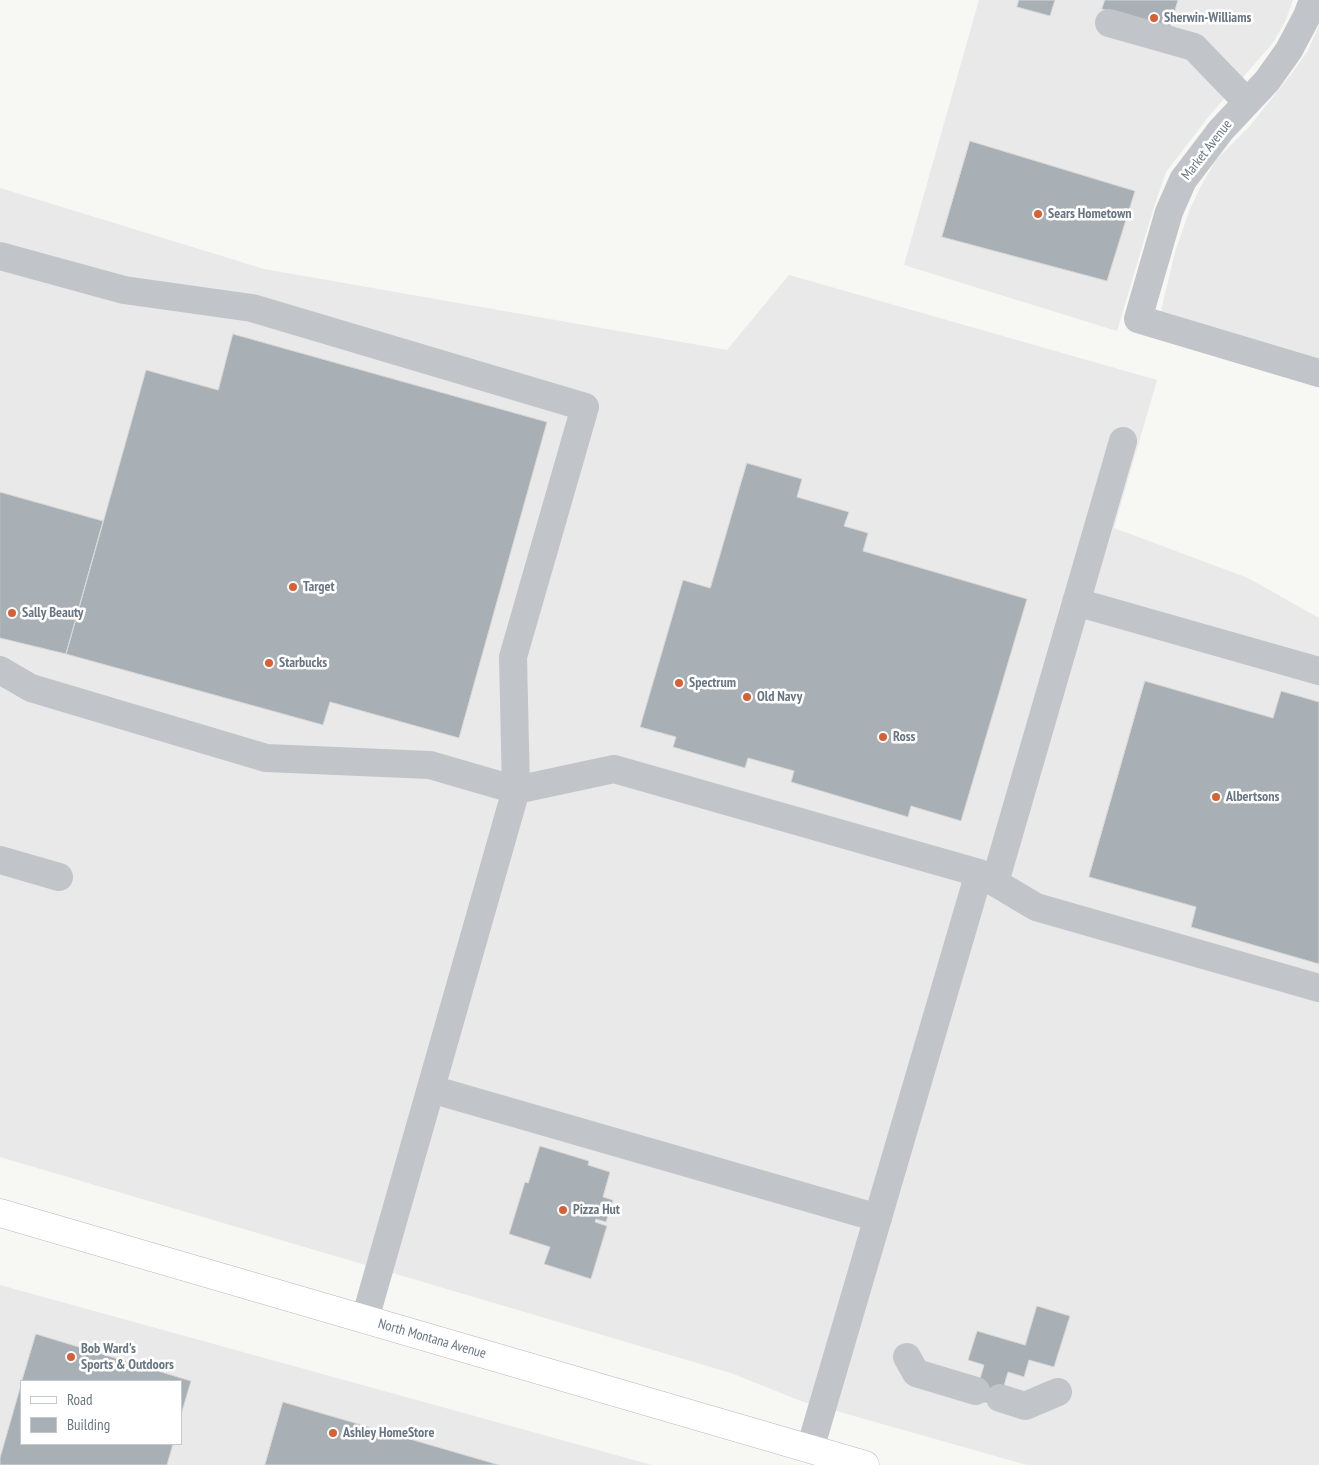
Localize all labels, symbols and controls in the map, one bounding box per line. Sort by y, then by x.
place label: Sherwin-Williams [1164,10,1251,26]
marker: Sherwin-Williams [1148,12,1160,24]
street label: Market Avenue [1178,117,1236,183]
place label: Sears Hometown [1048,206,1132,222]
marker: Sears Hometown [1032,208,1044,220]
place label: Target [303,579,335,595]
marker: Target [287,581,299,593]
place label: Sally Beauty [22,605,83,621]
marker: Sally Beauty [6,607,18,619]
place label: Starbucks [279,655,327,671]
marker: Starbucks [263,657,275,669]
place label: Spectrum [689,675,736,691]
marker: Spectrum [673,677,685,689]
place label: Old Navy [757,689,802,705]
marker: Old Navy [741,691,753,703]
place label: Ross [893,729,916,745]
marker: Ross [877,731,889,743]
place label: Albertsons [1226,789,1279,805]
marker: Albertsons [1210,791,1222,803]
place label: Pizza Hut [573,1202,620,1218]
marker: Pizza Hut [557,1204,569,1216]
street label: North Montana Avenue [376,1316,488,1362]
place label: Bob Ward's Sports & Outdoors [81,1341,174,1374]
marker: Bob Ward's Sports & Outdoors [65,1351,77,1363]
legend [20,1380,182,1445]
text: Road [67,1390,93,1409]
text: Building [67,1415,110,1434]
place label: Ashley HomeStore [343,1425,434,1441]
marker: Ashley HomeStore [327,1427,339,1439]

